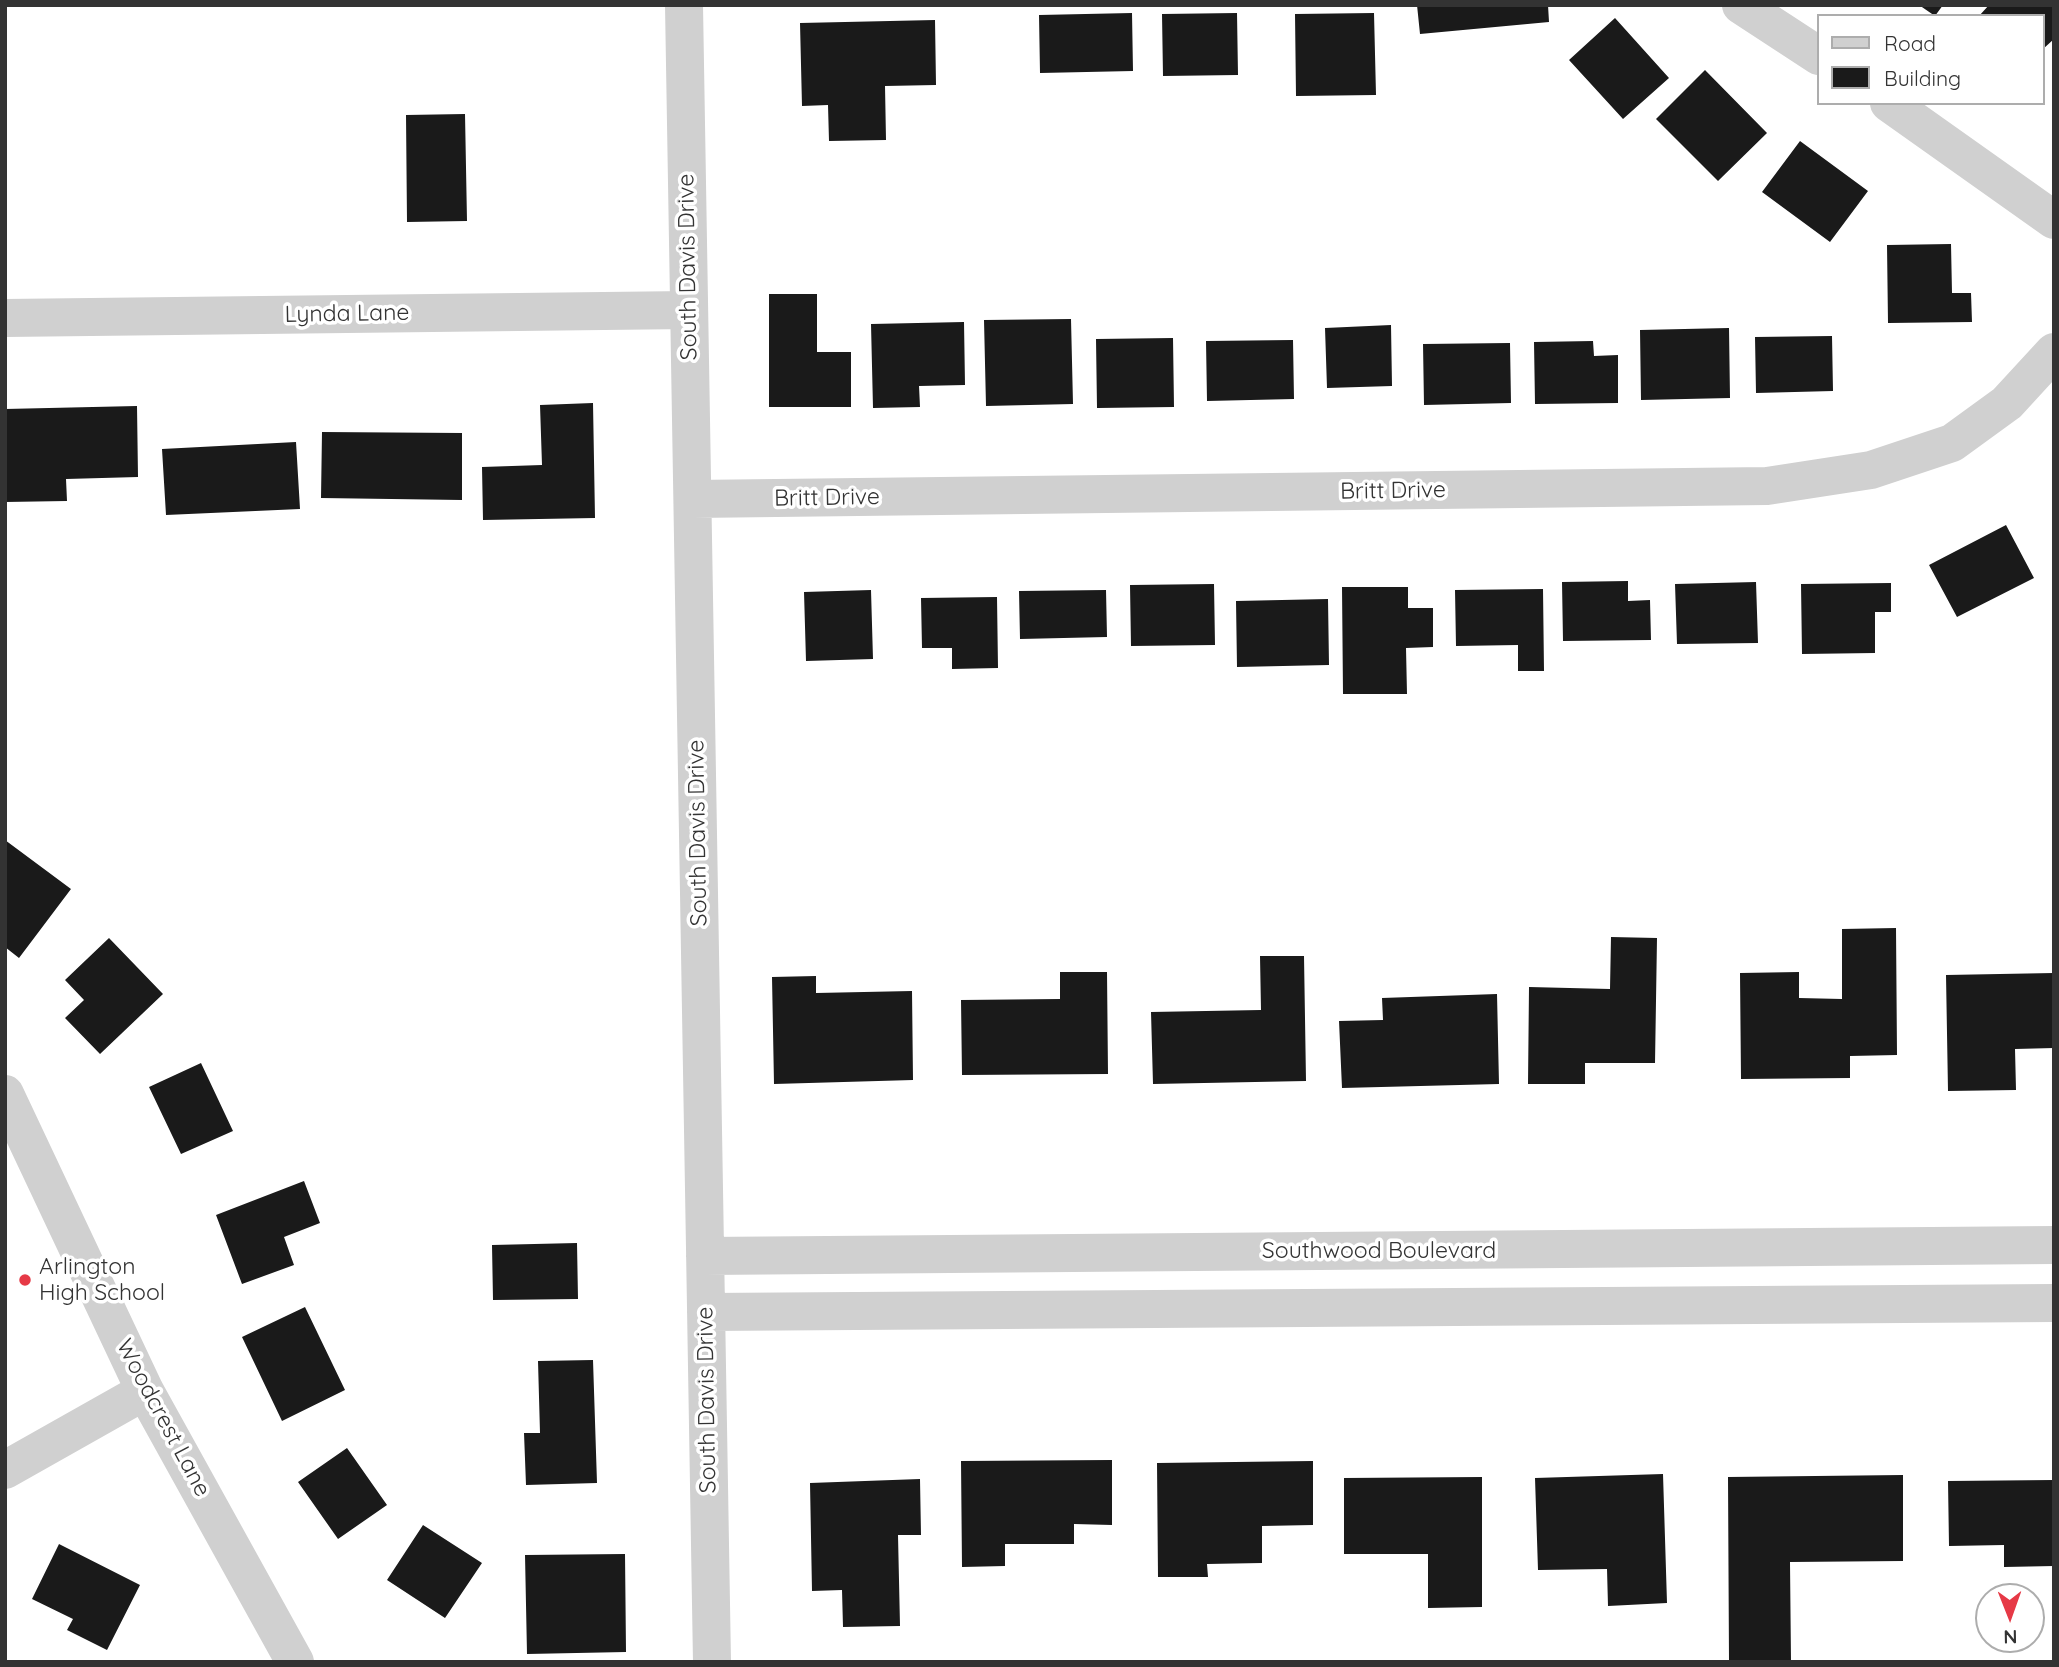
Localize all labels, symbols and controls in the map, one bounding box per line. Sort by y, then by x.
legend [1818,14,2045,105]
text: Road [1884,30,1936,56]
text: Building [1884,65,1961,91]
street label: South Davis Drive [673,173,703,361]
street label: Lynda Lane [284,299,410,329]
street label: Britt Drive [1340,476,1446,506]
street label: Britt Drive [774,483,880,513]
street label: South Davis Drive [683,739,713,927]
street label: Southwood Boulevard [1262,1237,1496,1265]
place label: Arlington High School [39,1253,165,1307]
marker: Arlington High School [17,1272,33,1288]
street label: South Davis Drive [692,1306,722,1494]
street label: Woodcrest Lane [110,1335,216,1501]
north arrow [1975,1583,2045,1653]
text: N [2003,1625,2018,1649]

